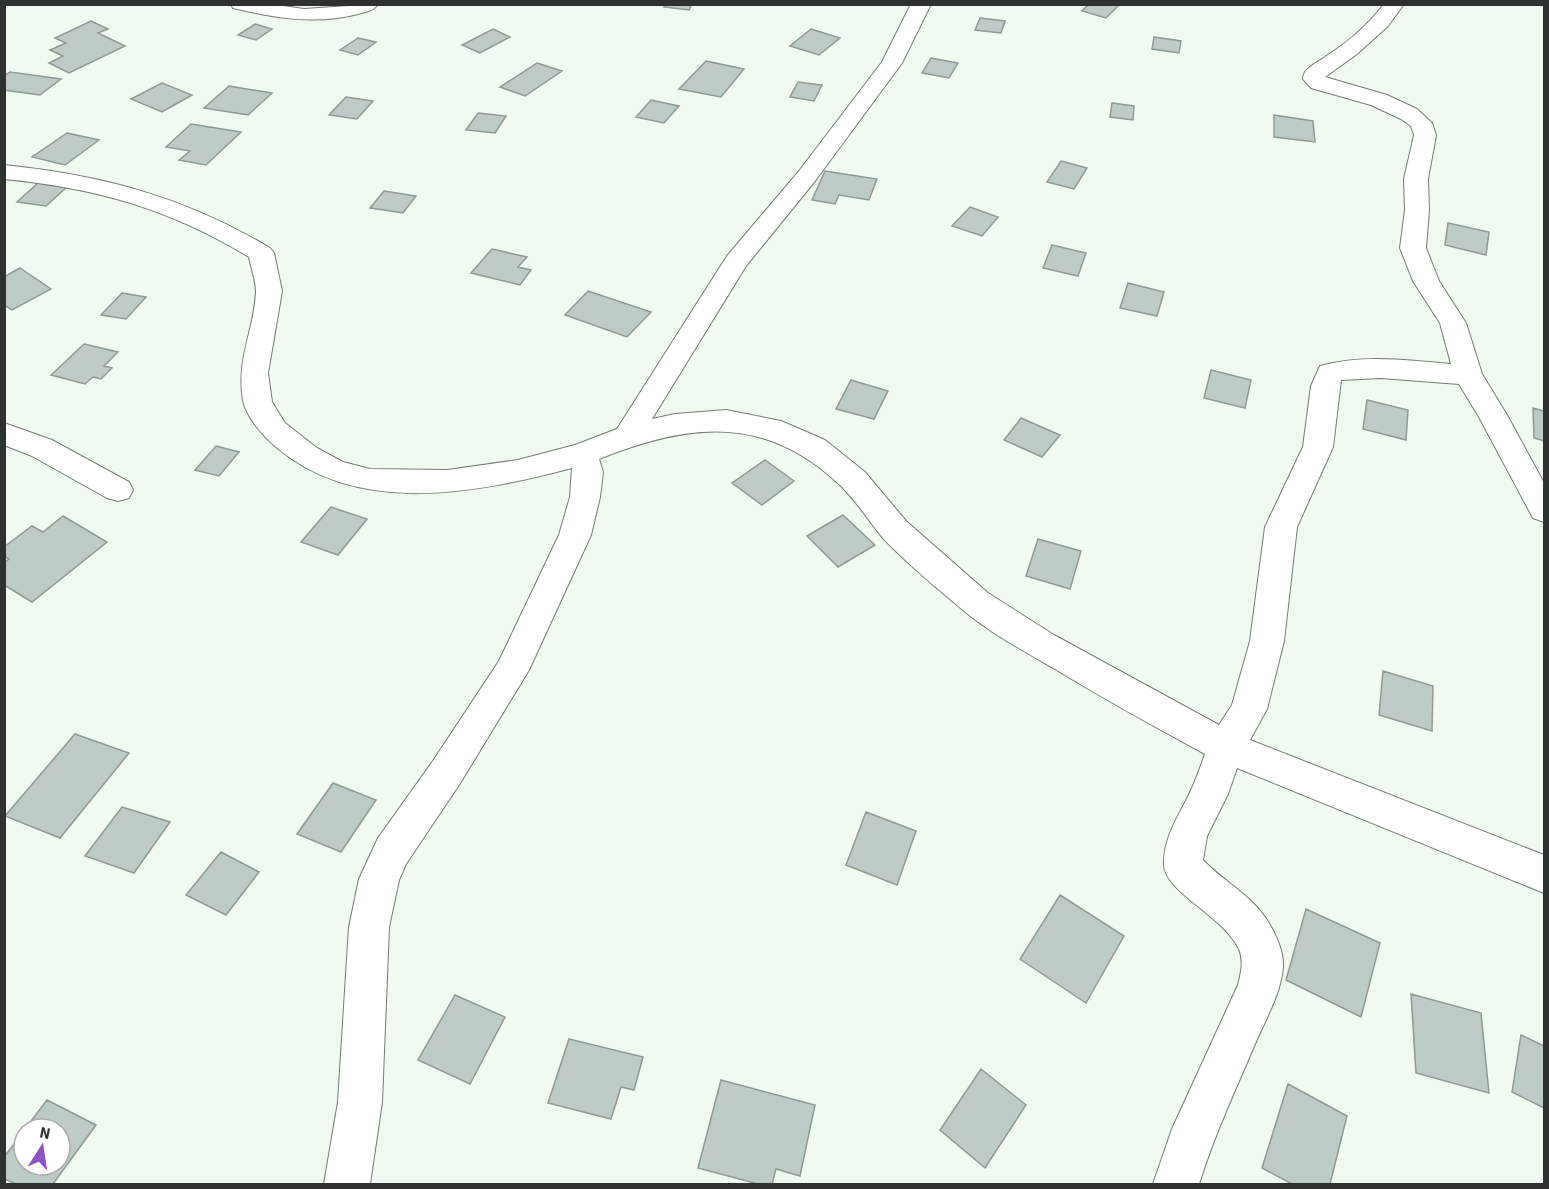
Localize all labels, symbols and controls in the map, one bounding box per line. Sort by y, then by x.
north arrow [12,1117,72,1177]
text: N [37,1121,52,1145]

